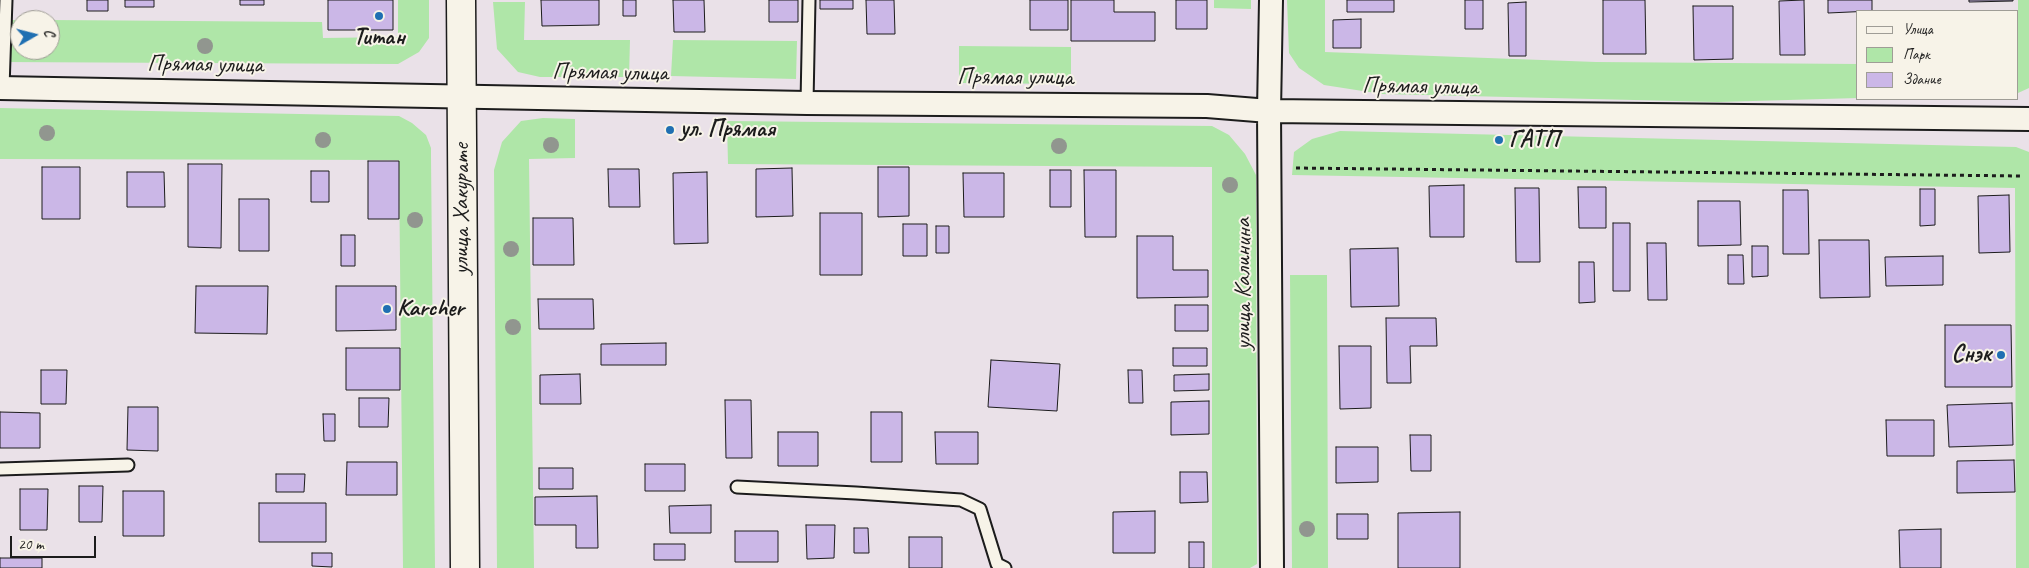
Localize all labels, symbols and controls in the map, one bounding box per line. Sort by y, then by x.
north arrow [10,10,60,60]
marker: Титан [373,10,385,22]
legend [1856,10,2019,100]
text: Улица [1903,20,1933,39]
place label: Титан [353,24,405,52]
text: С [40,28,58,38]
text: Парк [1903,45,1930,64]
street label: Прямая улица [147,50,263,80]
street label: Прямая улица [552,58,668,88]
street label: Прямая улица [957,64,1073,92]
text: Здание [1903,70,1941,89]
street label: Прямая улица [1362,72,1478,102]
place label: ул. Прямая [680,116,775,144]
marker: ул. Прямая [664,124,676,136]
place label: ГАТП [1509,126,1559,154]
marker: ГАТП [1493,134,1505,146]
street label: улица Хакурате [448,143,476,275]
street label: улица Калинина [1230,218,1258,350]
place label: Karcher [397,295,464,323]
marker: Karcher [381,303,393,315]
place label: Снэк [1951,341,1991,369]
marker: Снэк [1995,349,2007,361]
scale bar [12,526,99,558]
text: 20 m [18,535,44,554]

